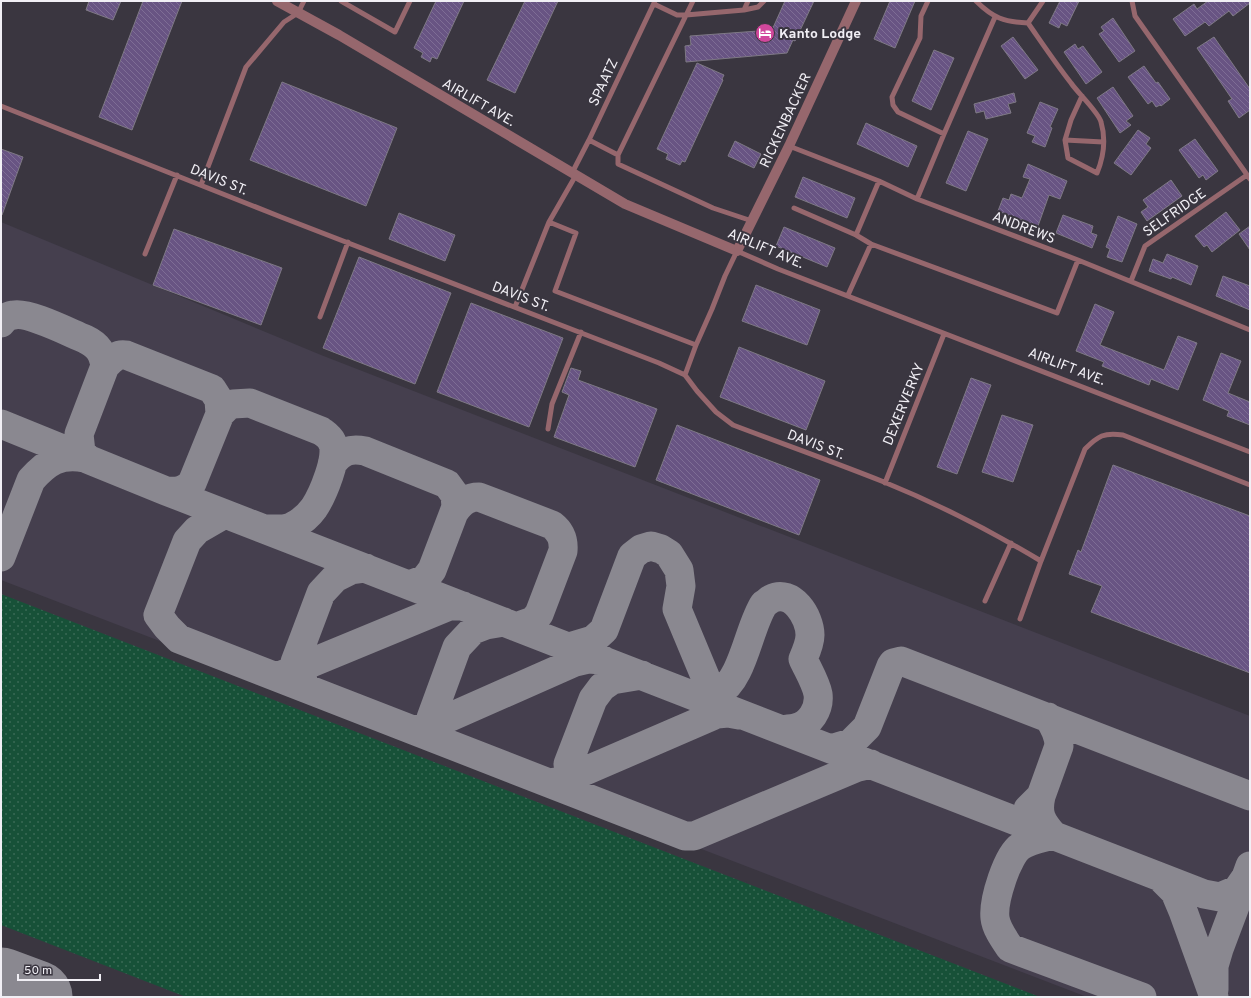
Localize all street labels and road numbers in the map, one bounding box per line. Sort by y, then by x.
street label: SPAATZ [586,56,623,109]
street label: RICKENBACKER [757,70,816,171]
street label: AIRLIFT AVE. [439,76,518,131]
street label: DAVIS ST. [187,161,249,199]
street label: SELFRIDGE [1140,185,1210,241]
street label: ANDREWS [990,209,1057,248]
street label: AIRLIFT AVE. [725,226,806,273]
street label: DAVIS ST. [489,279,551,316]
street label: AIRLIFT AVE. [1026,345,1107,390]
street label: DEXERVERKY [880,361,929,448]
street label: DAVIS ST. [784,427,846,464]

